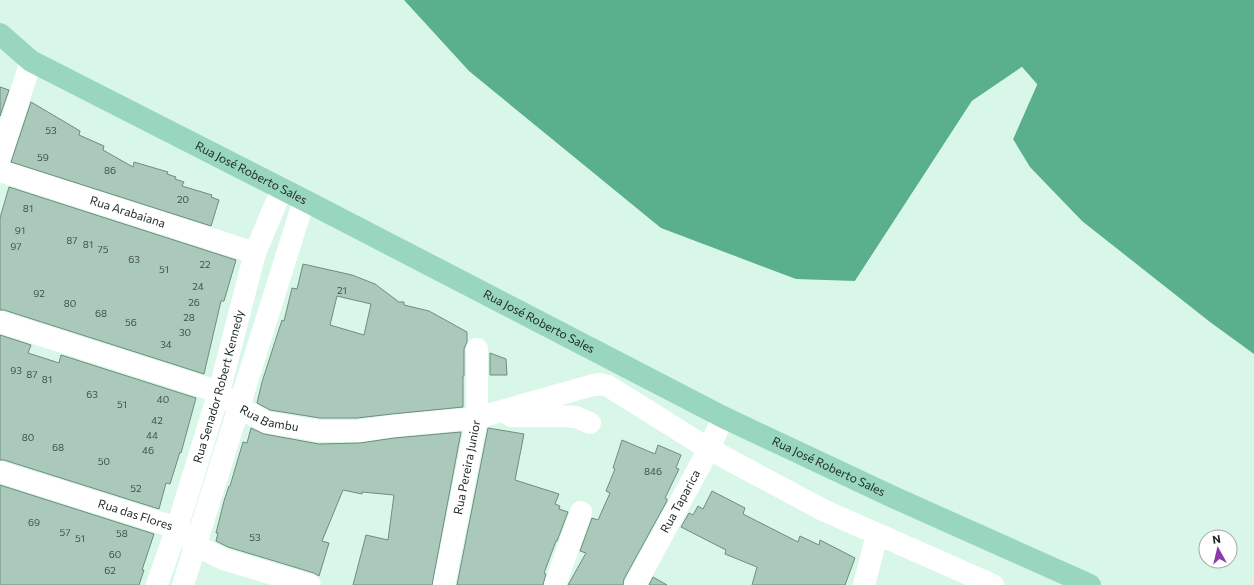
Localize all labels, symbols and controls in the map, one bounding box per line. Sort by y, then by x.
house number: 53 [45,124,57,136]
street label: Rua José Roberto Sales [193,138,310,206]
house number: 59 [37,151,49,163]
house number: 86 [104,164,116,176]
street label: Rua Arabaiana [88,192,167,230]
house number: 20 [177,193,189,205]
house number: 81 [23,202,33,214]
house number: 91 [15,224,25,236]
house number: 87 [66,234,78,246]
house number: 81 [83,238,93,250]
house number: 97 [10,240,22,252]
house number: 75 [98,243,109,255]
house number: 63 [128,253,140,265]
house number: 22 [199,258,211,270]
house number: 51 [159,263,169,275]
house number: 24 [192,280,204,292]
house number: 21 [337,284,347,296]
street label: Rua José Roberto Sales [481,286,597,355]
house number: 92 [33,287,45,299]
house number: 26 [188,296,200,308]
house number: 80 [64,297,76,309]
house number: 68 [95,307,107,319]
street label: Rua Senador Robert Kennedy [190,308,246,465]
house number: 28 [183,311,195,323]
house number: 56 [125,316,137,328]
house number: 30 [179,326,191,338]
house number: 34 [160,338,172,350]
house number: 93 [10,364,22,376]
house number: 87 [26,368,38,380]
house number: 81 [42,373,52,385]
house number: 63 [86,388,98,400]
house number: 40 [157,393,169,405]
house number: 51 [117,398,127,410]
street label: Rua Bambu [238,401,300,433]
house number: 42 [151,414,163,426]
street label: Rua Pereira Junior [450,418,483,516]
house number: 44 [146,429,158,441]
house number: 80 [22,431,34,443]
street label: Rua José Roberto Sales [770,433,888,498]
house number: 68 [52,441,64,453]
house number: 46 [142,444,154,456]
house number: 50 [98,455,110,467]
house number: 846 [644,465,662,477]
street label: Rua Taparica [657,467,702,535]
house number: 52 [130,482,142,494]
street label: Rua das Flores [96,495,175,532]
house number: 69 [28,516,40,528]
house number: 57 [59,526,71,538]
house number: 58 [116,527,128,539]
north arrow [1198,529,1238,569]
house number: 53 [249,531,261,543]
house number: 51 [75,532,85,544]
text: N [1212,532,1222,546]
house number: 60 [109,548,121,560]
house number: 62 [104,564,116,576]

